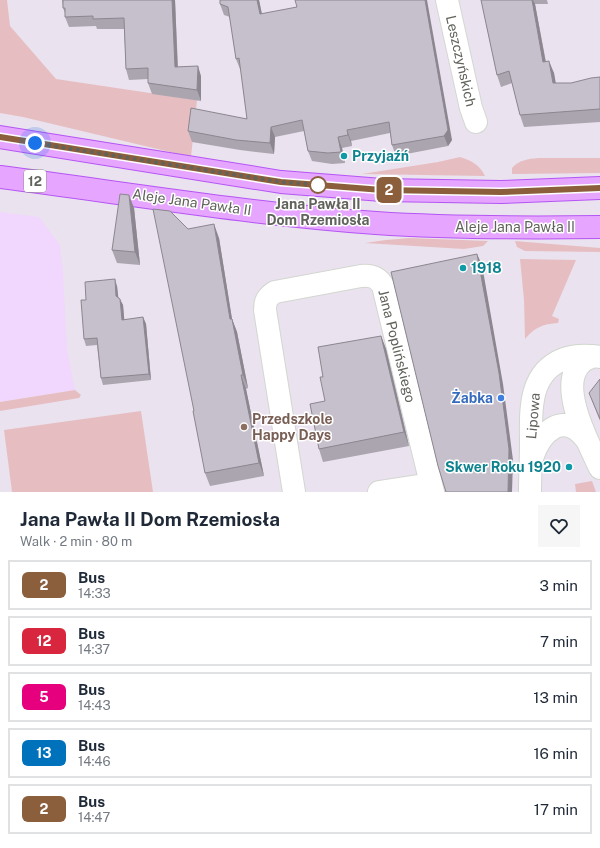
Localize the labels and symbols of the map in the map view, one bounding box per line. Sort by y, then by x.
street label: Leszczyńskich [443,14,479,108]
your location [25,133,45,153]
place label: Przyjaźń [352,148,409,164]
marker: Przyjaźń [339,151,349,161]
road number: 12 [24,170,46,192]
marker: Jana Pawła II Dom Rzemiosła [309,176,327,194]
line badge: 2 [376,177,402,203]
street label: Aleje Jana Pawła II [131,186,253,218]
place label: Jana Pawła II Dom Rzemiosła [266,196,370,228]
street label: Aleje Jana Pawła II [455,219,575,235]
place label: 1918 [471,260,502,276]
marker: 1918 [458,263,468,273]
street label: Jana Poplińskiego [375,288,419,404]
place label: Żabka [451,389,493,406]
street label: Lipowa [523,392,543,440]
marker: Żabka [496,393,506,403]
place label: Przedszkole Happy Days [252,411,333,443]
marker: Przedszkole Happy Days [239,422,249,432]
place label: Skwer Roku 1920 [445,459,561,475]
marker: Skwer Roku 1920 [564,462,574,472]

